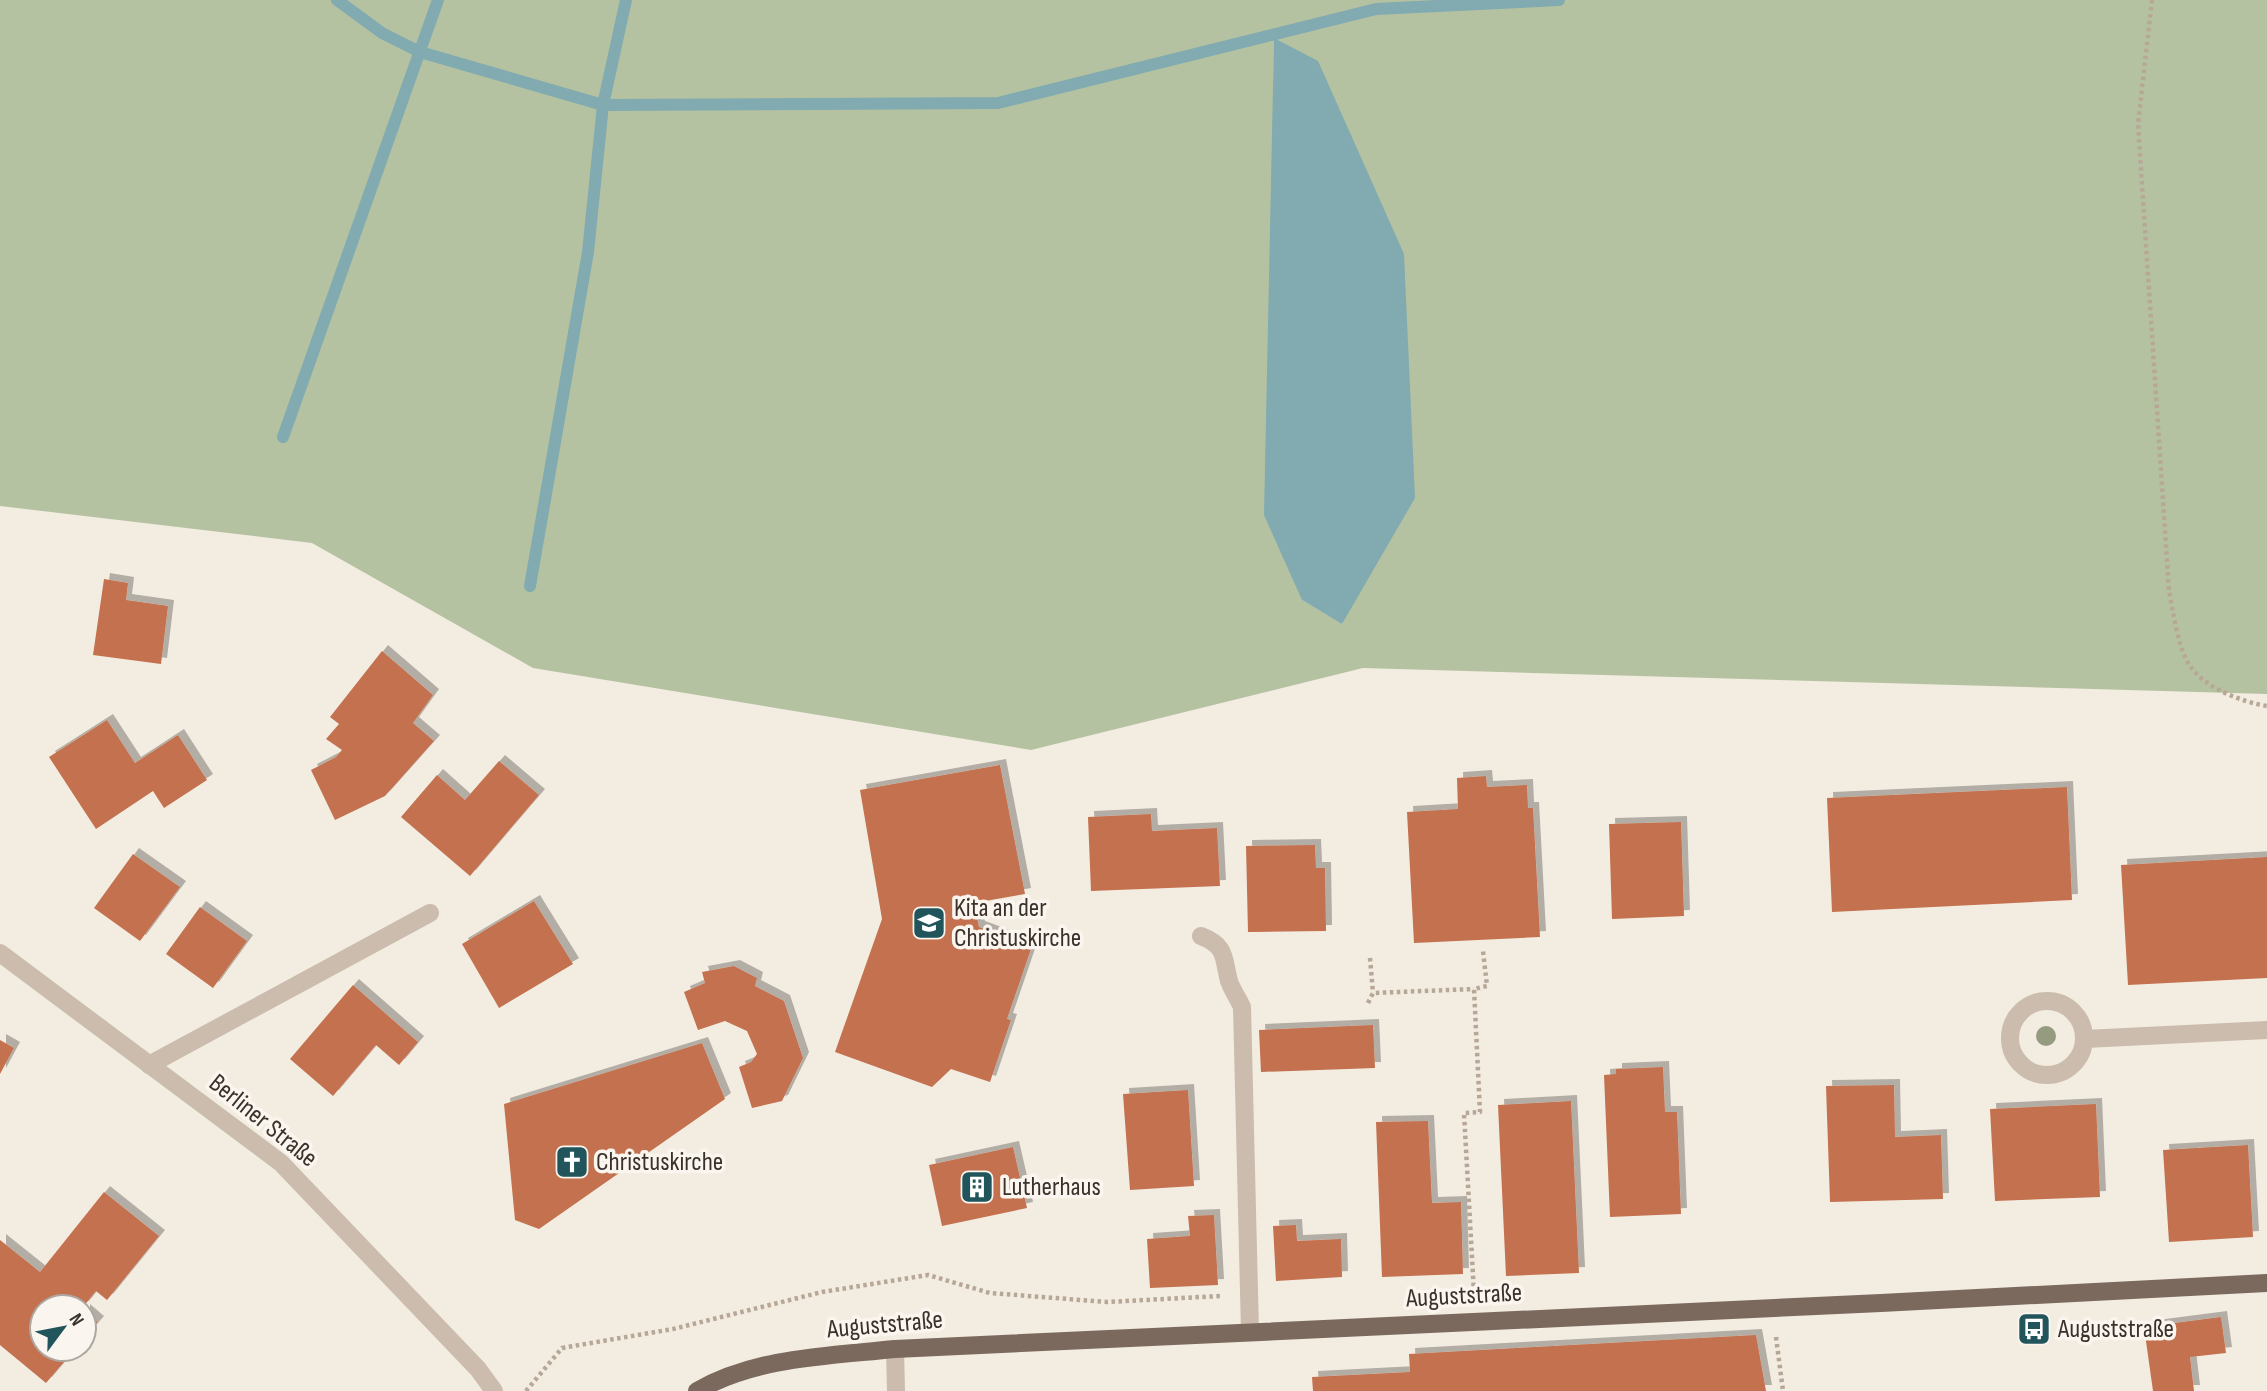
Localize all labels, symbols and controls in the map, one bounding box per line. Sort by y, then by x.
place label: Kita an der Christuskirche [954,893,1081,954]
school or university icon: Kita an der Christuskirche [910,904,948,942]
street label: Berliner Straße [203,1068,323,1174]
church icon: Christuskirche [553,1143,591,1181]
place label: Christuskirche [596,1147,723,1178]
building icon: Lutherhaus [958,1168,996,1206]
place label: Lutherhaus [1002,1172,1101,1203]
street label: Auguststraße [1404,1277,1523,1315]
north arrow [28,1293,98,1363]
street label: Auguststraße [825,1305,944,1346]
text: N [64,1309,89,1330]
bus stop icon: Auguststraße [2015,1310,2053,1348]
place label: Auguststraße [2057,1314,2174,1345]

